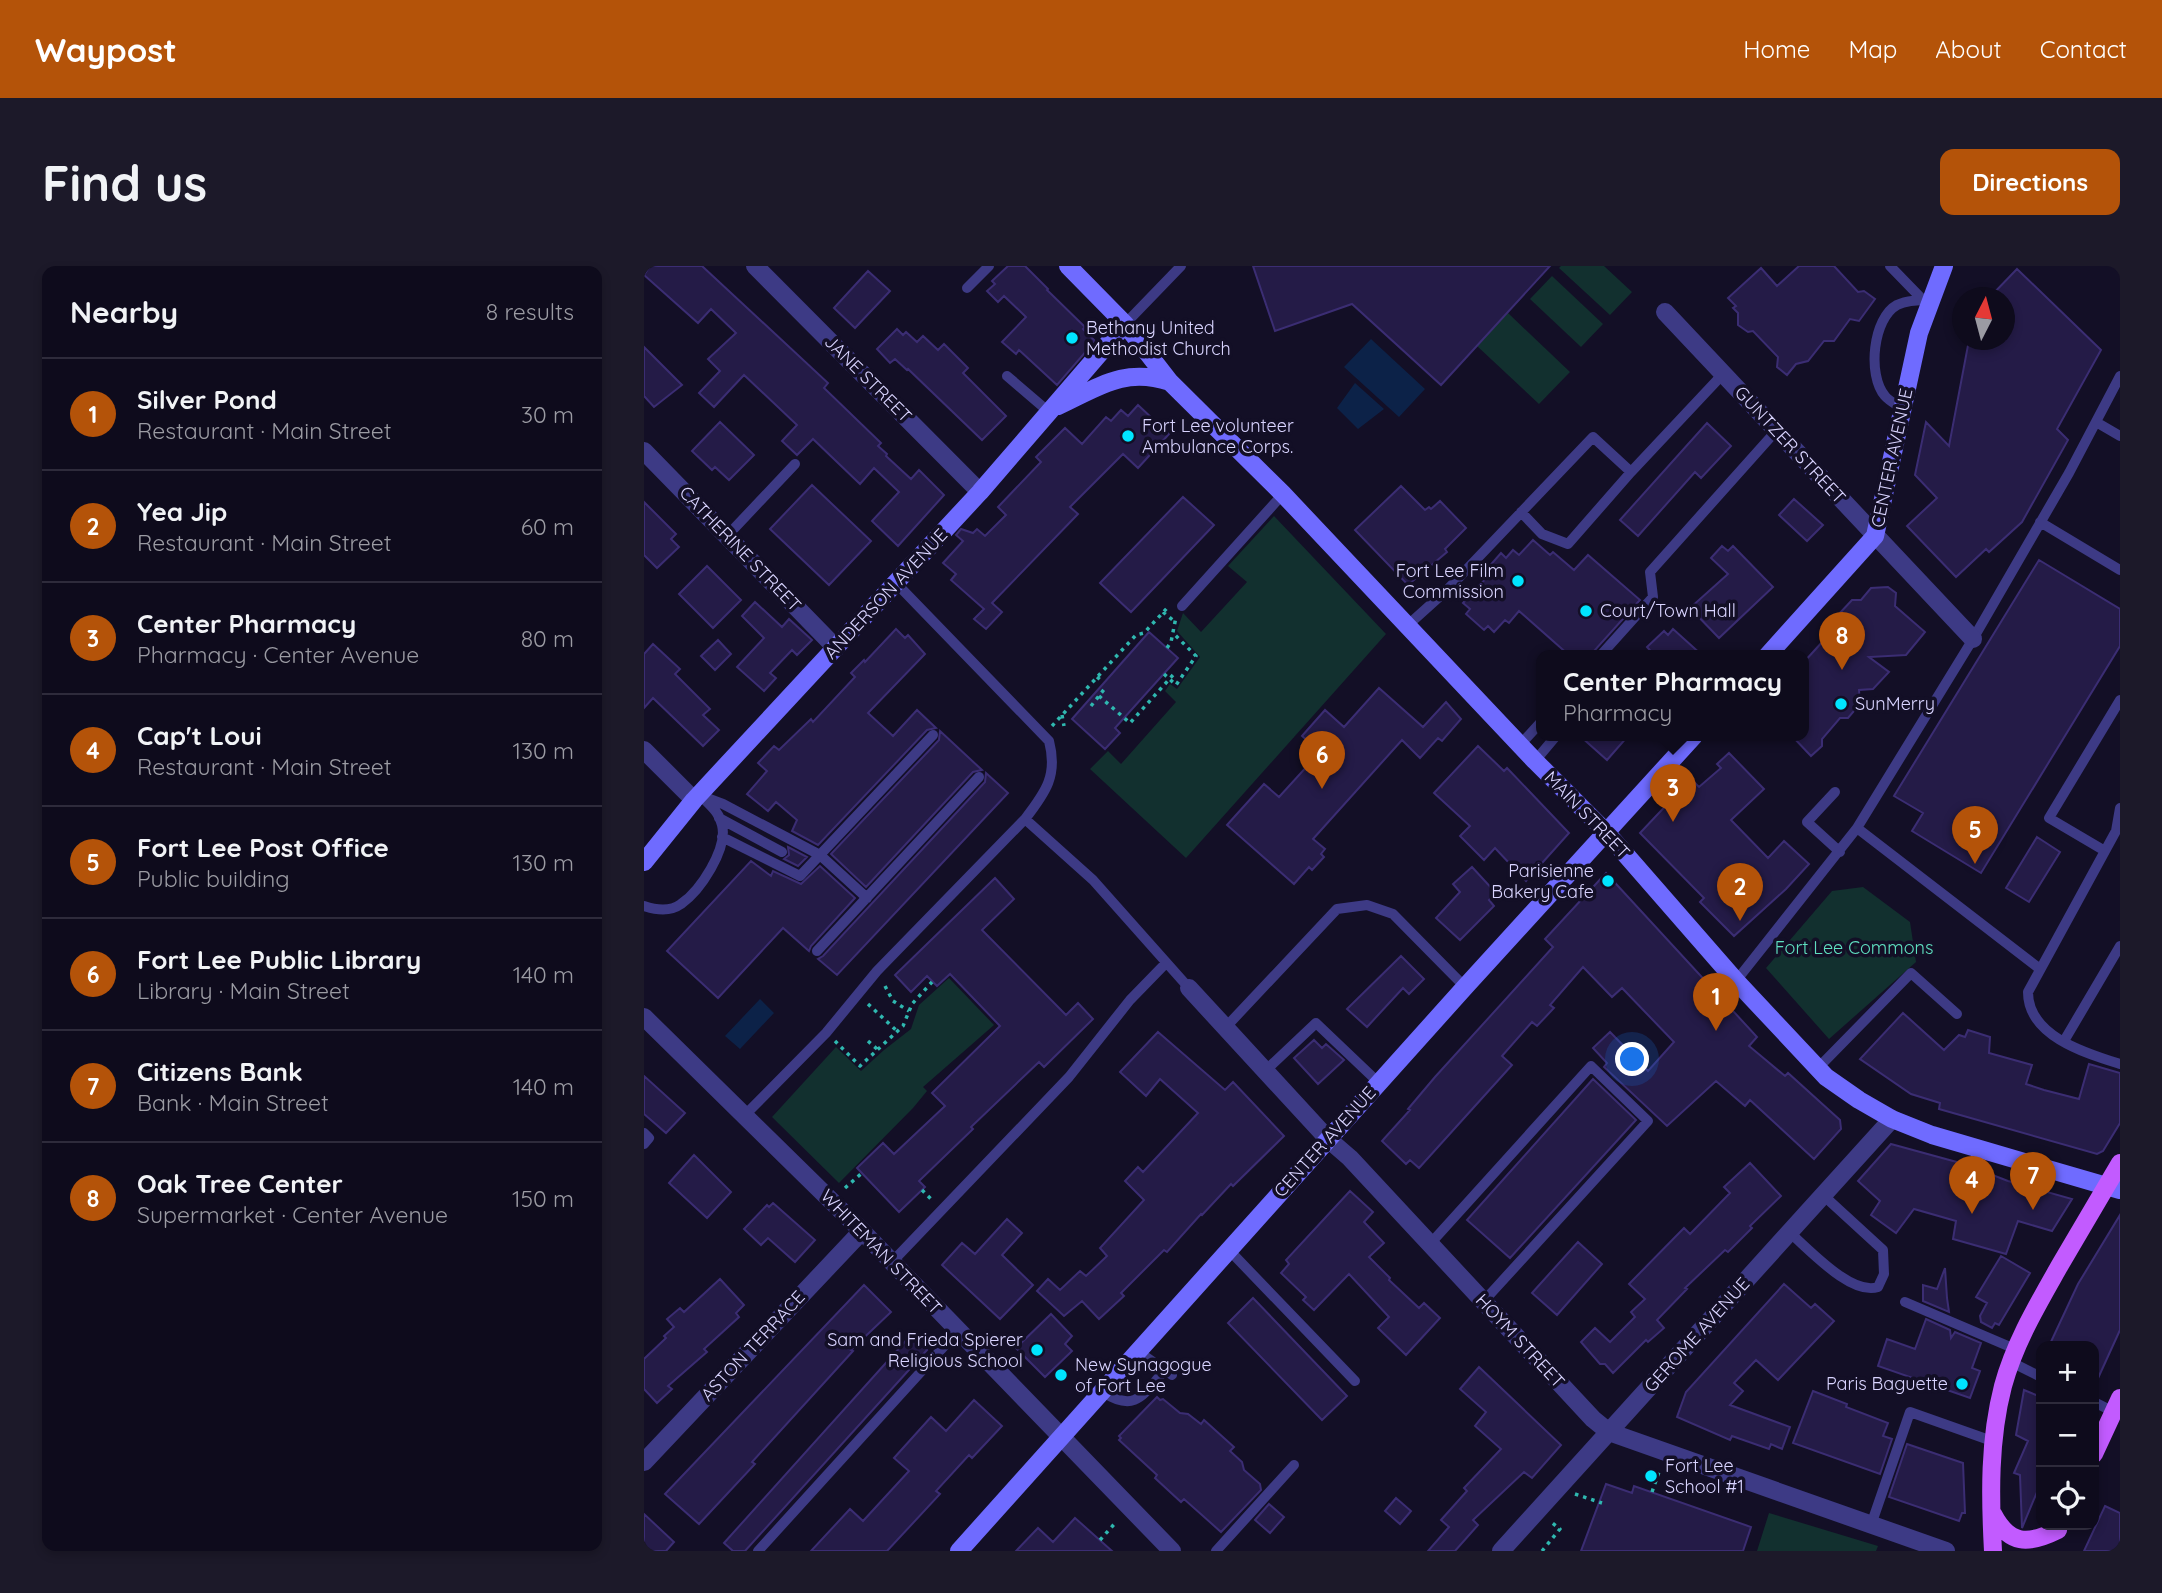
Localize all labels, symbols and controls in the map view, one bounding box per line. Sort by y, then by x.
text: Waypost [35,29,177,70]
text: Home [1743,34,1810,64]
text: Map [1848,34,1897,64]
text: About [1935,34,2002,64]
text: Contact [2040,34,2127,64]
button: Directions [1940,149,2120,215]
text: Find us [42,152,207,213]
north arrow [1952,287,2015,350]
text: Nearby [70,293,178,331]
text: 8 results [486,297,574,326]
place label: Bethany United Methodist Church [1086,316,1231,360]
street label: JANE STREET [820,330,917,427]
marker: Bethany United Methodist Church [1064,330,1080,346]
street label: GUNTZER STREET [1730,381,1851,508]
text: Silver Pond [137,383,277,416]
street label: CENTER AVENUE [1866,386,1917,529]
text: 1 [89,400,97,429]
text: 30 m [521,400,574,429]
place label: Fort Lee volunteer Ambulance Corps. [1142,414,1294,458]
text: Restaurant · Main Street [137,416,392,445]
marker: Fort Lee volunteer Ambulance Corps. [1120,428,1136,444]
street label: CATHERINE STREET [675,481,806,616]
text: Yea Jip [137,495,227,528]
text: 2 [86,512,100,541]
text: 60 m [521,512,574,541]
street label: ANDERSON AVENUE [819,524,952,664]
text: Restaurant · Main Street [137,528,392,557]
place label: Fort Lee Film Commission [1396,559,1504,603]
marker: Fort Lee Film Commission [1510,573,1526,589]
place label: Court/Town Hall [1600,599,1736,622]
marker: Court/Town Hall [1578,603,1594,619]
text: Center Pharmacy [137,607,356,640]
pin: 8 [1819,612,1865,670]
text: 3 [87,624,99,653]
text: 80 m [521,624,574,653]
text: Pharmacy · Center Avenue [137,640,419,669]
popup [1536,650,1809,741]
text: Center Pharmacy [1563,665,1782,698]
place label: SunMerry [1855,692,1935,715]
marker: SunMerry [1833,696,1849,712]
text: Pharmacy [1563,698,1672,727]
text: Cap't Loui [137,719,262,752]
pin: 6 [1299,731,1345,789]
text: 4 [86,736,100,765]
text: 130 m [512,736,574,765]
text: Restaurant · Main Street [137,752,392,781]
pin: 3 [1650,764,1696,822]
street label: MAIN STREET [1540,766,1635,864]
pin: 5 [1952,806,1998,864]
text: Fort Lee Post Office [137,831,389,864]
text: 5 [86,848,100,877]
text: 130 m [512,848,574,877]
place label: Parisienne Bakery Cafe [1491,859,1594,903]
pin: 2 [1717,863,1763,921]
text: Public building [137,864,290,893]
marker: Parisienne Bakery Cafe [1600,873,1616,889]
park label: Fort Lee Commons [1775,936,1933,959]
text: Fort Lee Public Library [137,943,421,976]
text: 6 [87,960,99,989]
text: 140 m [513,960,574,989]
pin: 1 [1693,973,1739,1031]
text: Library · Main Street [137,976,350,1005]
your location [1615,1042,1649,1076]
text: Citizens Bank [137,1055,303,1088]
text: 7 [87,1072,99,1101]
text: 140 m [513,1072,574,1101]
street label: CENTER AVENUE [1269,1081,1381,1202]
text: Bank · Main Street [137,1088,329,1117]
pin: 7 [2010,1152,2056,1210]
pin: 4 [1949,1156,1995,1214]
text: Oak Tree Center [137,1167,343,1200]
text: 8 [87,1184,99,1213]
text: 150 m [512,1184,574,1213]
street label: WHITEMAN STREET [816,1184,947,1319]
text: Supermarket · Center Avenue [137,1200,448,1229]
street label: GEROME AVENUE [1639,1272,1754,1397]
street label: ASTON TERRACE [696,1286,810,1406]
street label: HOYM STREET [1471,1289,1570,1393]
place label: Sam and Frieda Spierer Religious School [827,1328,1023,1372]
map controls [2036,1341,2099,1530]
button: + [2036,1341,2099,1404]
marker: Sam and Frieda Spierer Religious School [1029,1342,1045,1358]
place label: New Synagogue of Fort Lee [1075,1353,1212,1397]
marker: New Synagogue of Fort Lee [1053,1367,1069,1383]
place label: Paris Baguette [1826,1372,1948,1395]
marker: Paris Baguette [1954,1376,1970,1392]
button: − [2036,1404,2099,1467]
place label: Fort Lee School #1 [1665,1454,1744,1498]
button: locate [2036,1467,2099,1530]
marker: Fort Lee School #1 [1643,1468,1659,1484]

